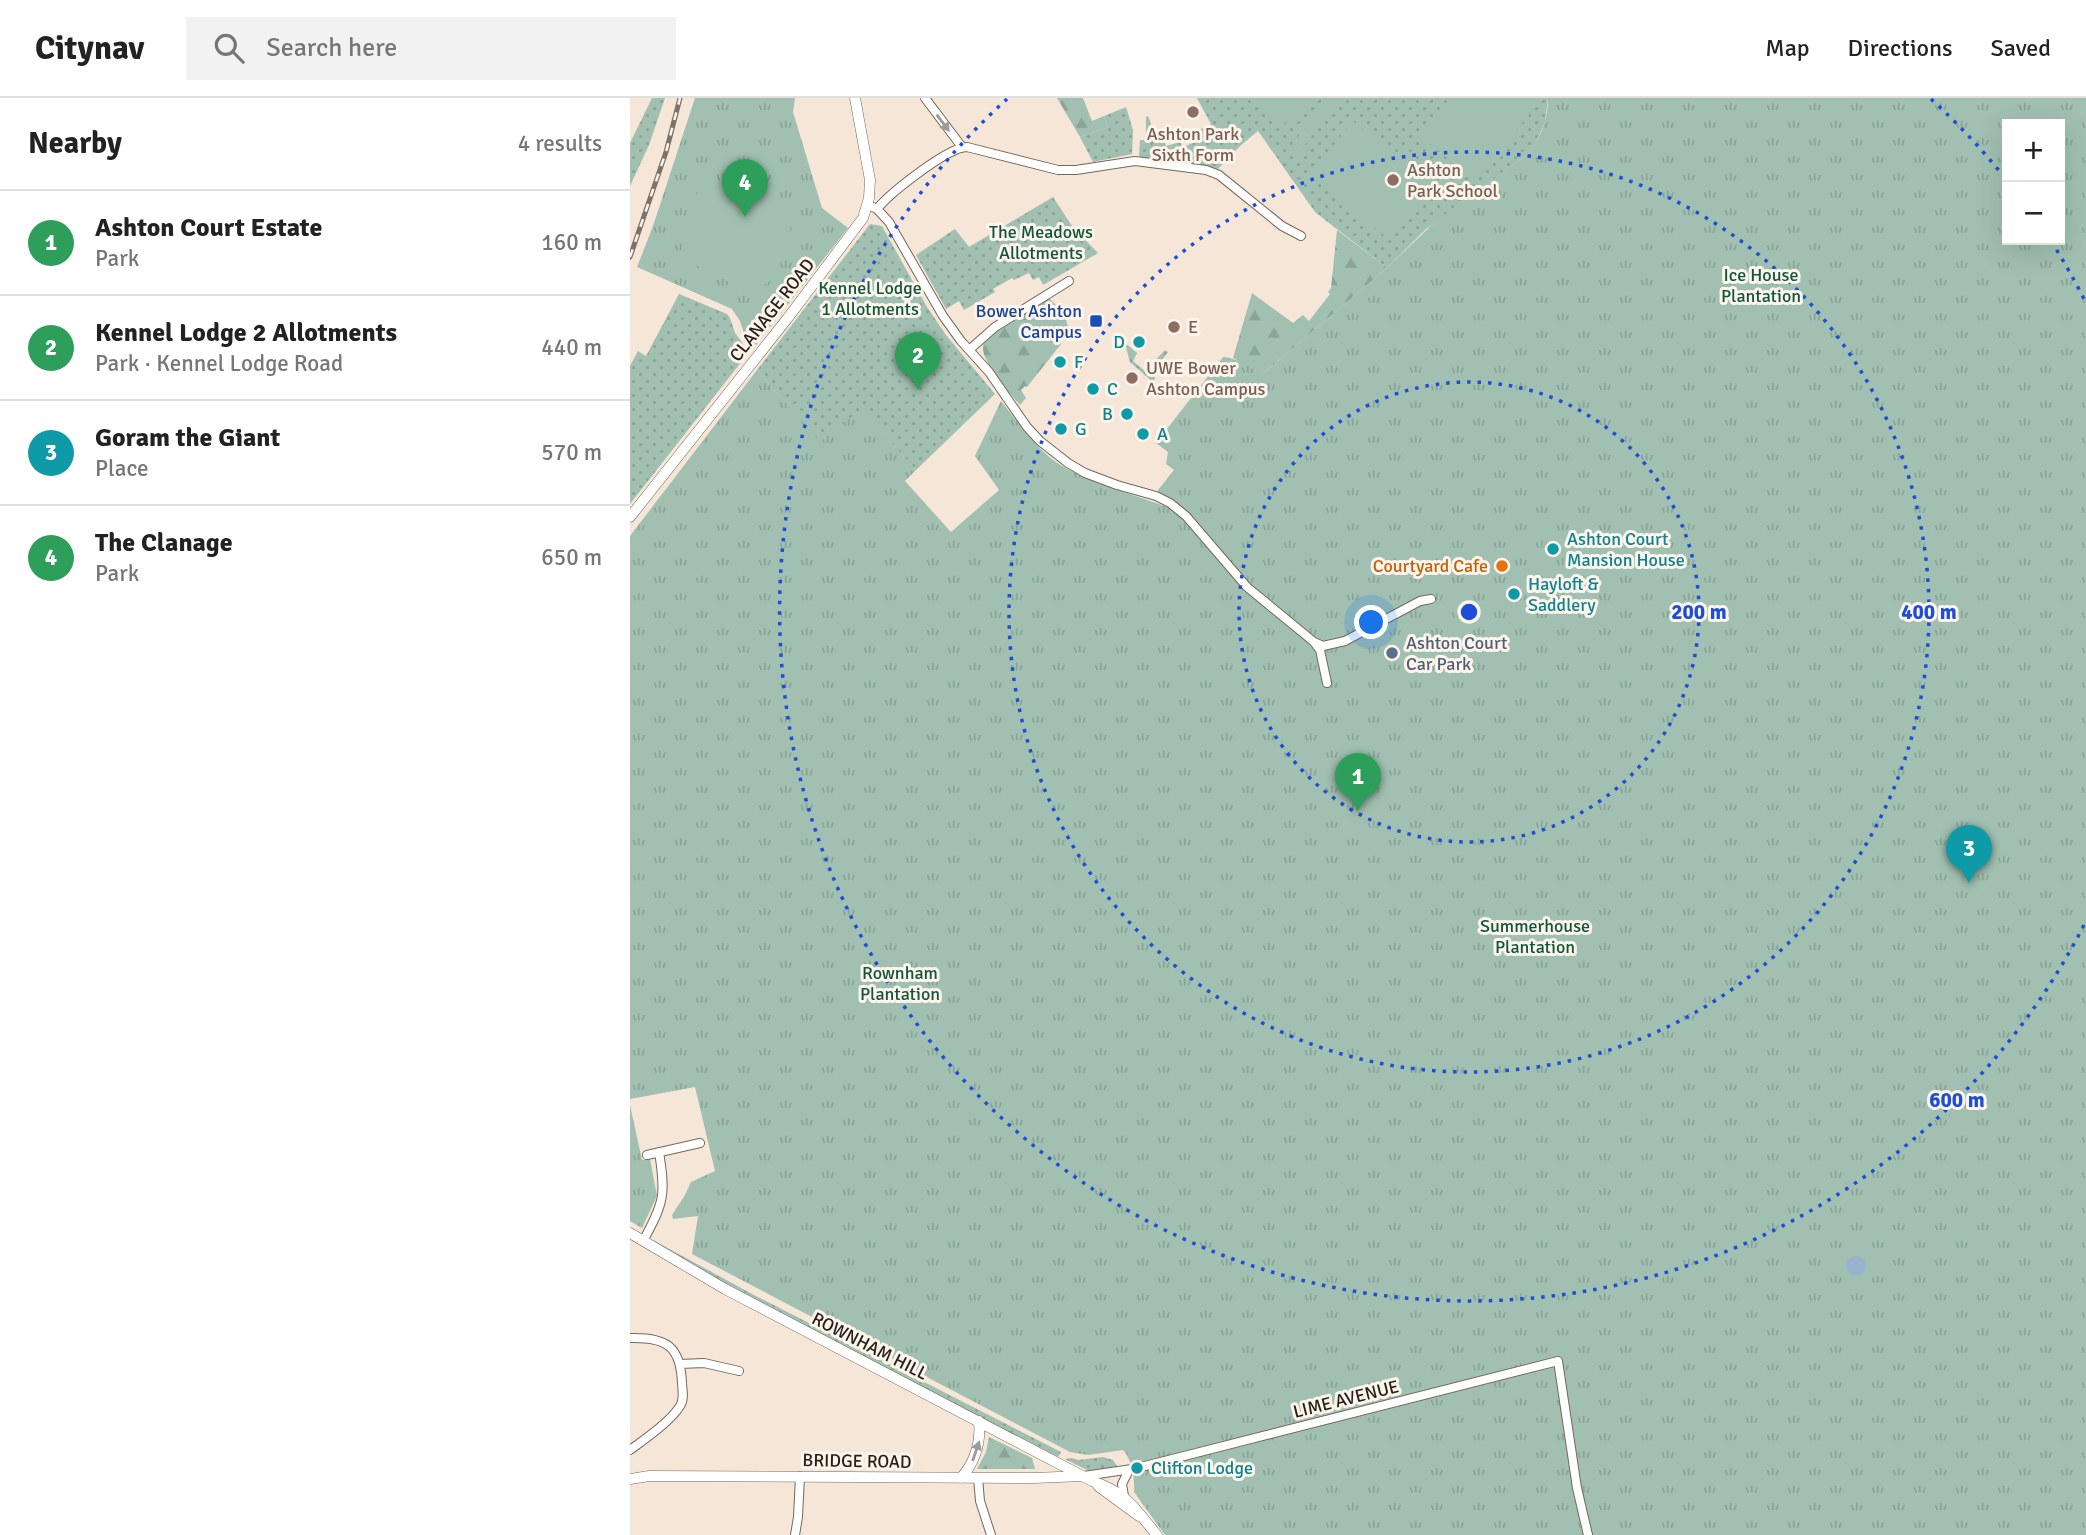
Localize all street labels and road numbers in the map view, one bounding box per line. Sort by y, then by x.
street label: CLANAGE ROAD [725,254,819,366]
street label: ROWNHAM HILL [808,1307,932,1385]
street label: LIME AVENUE [1291,1375,1401,1423]
street label: BRIDGE ROAD [802,1449,912,1473]

